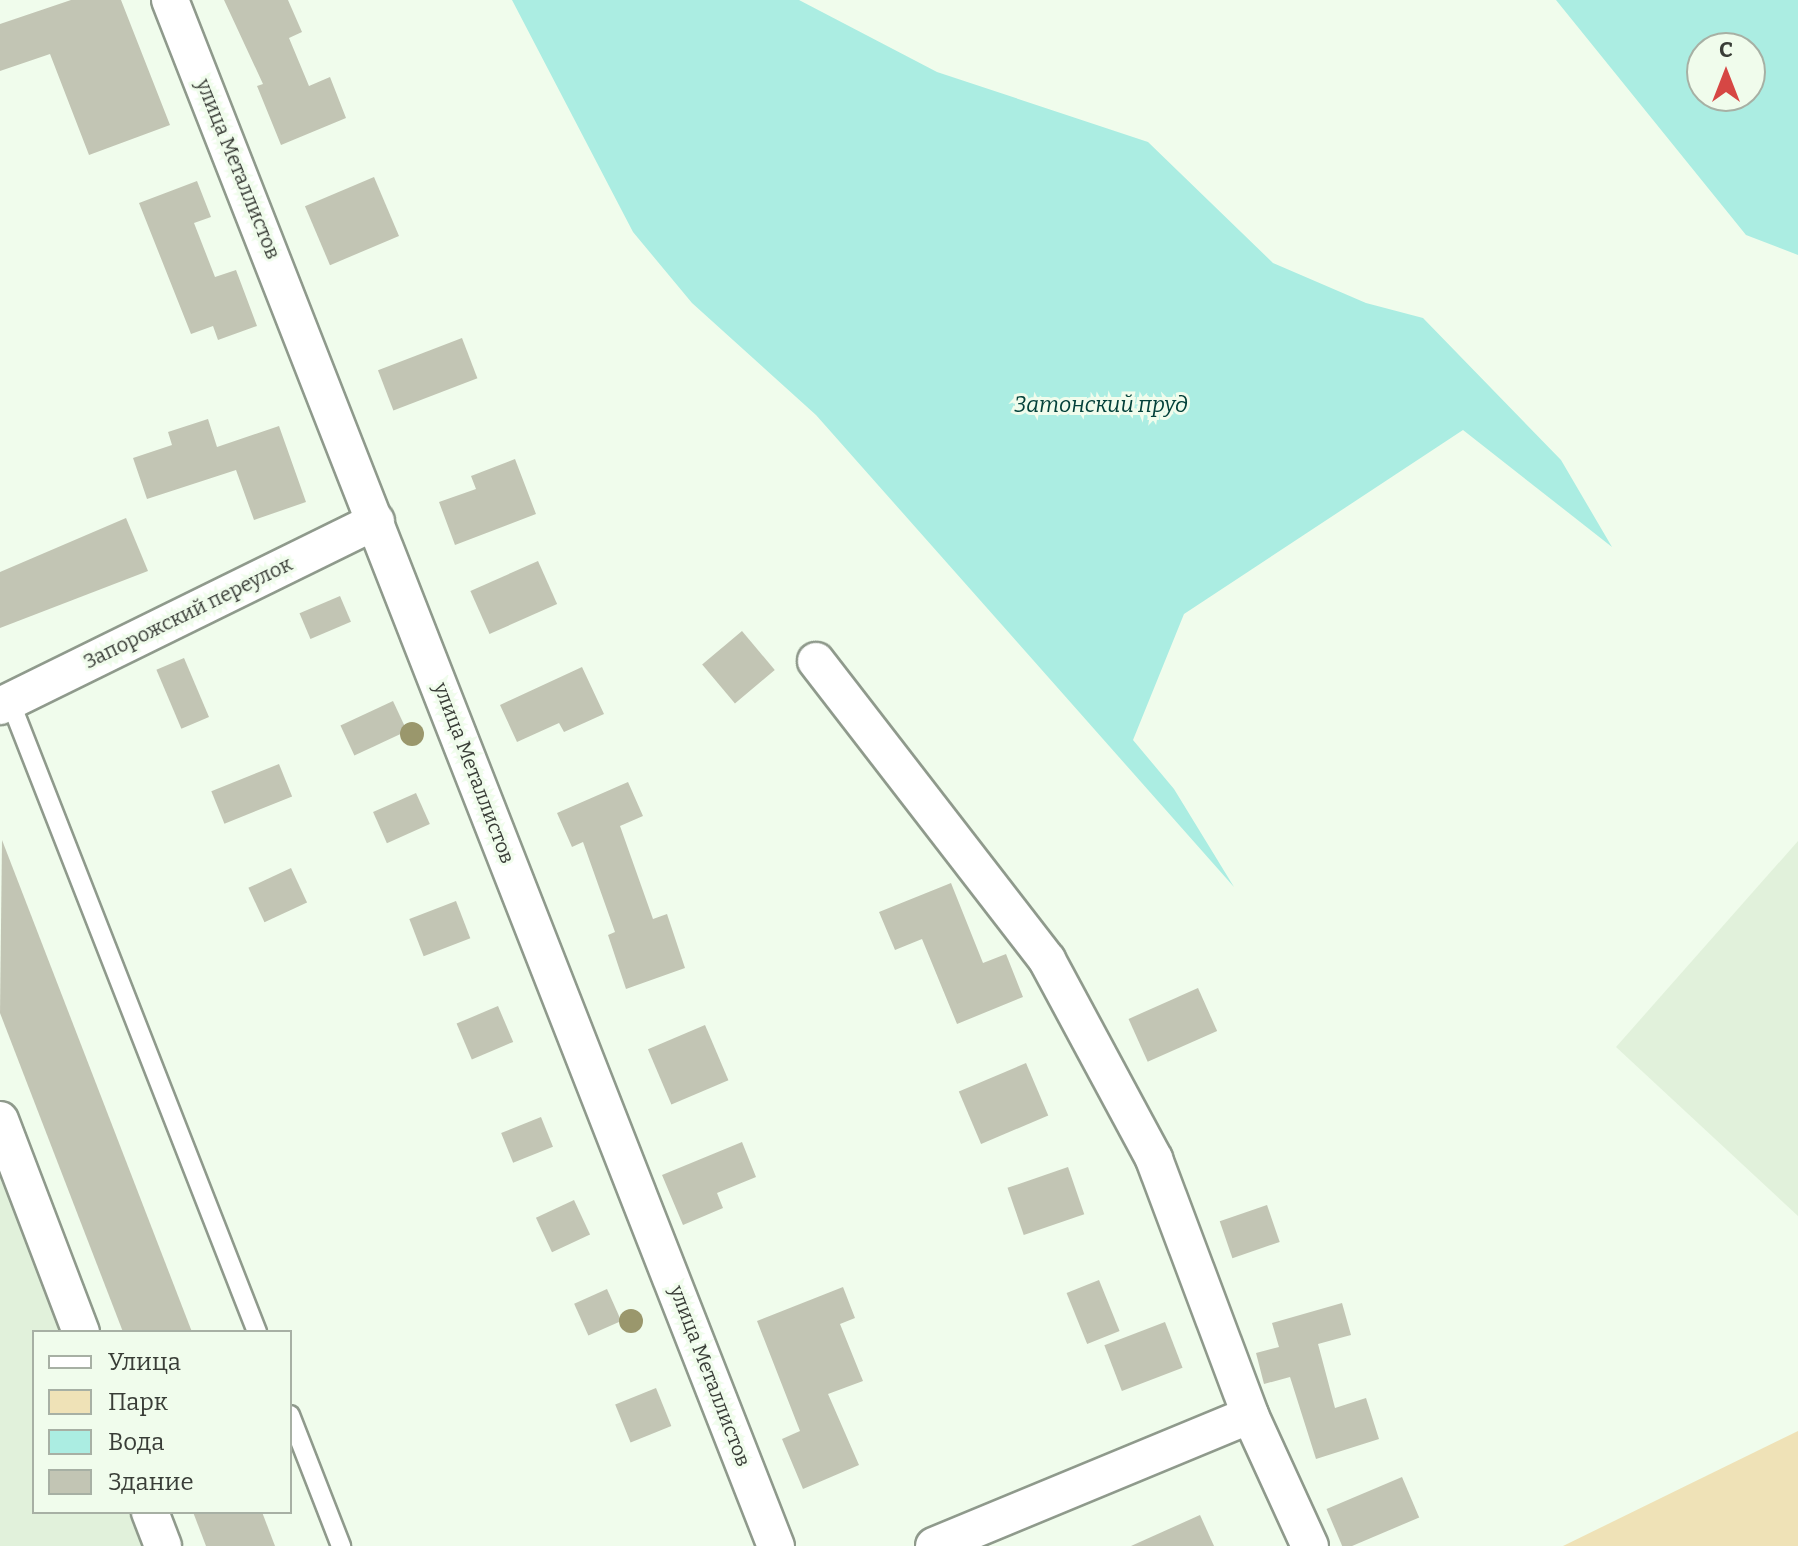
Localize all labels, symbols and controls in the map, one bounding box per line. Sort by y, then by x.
north arrow [1686,32,1766,112]
text: С [1719,36,1733,63]
street label: улица Металлистов [191,76,285,262]
water label: Затонский пруд [1014,392,1188,418]
street label: Запорожский переулок [80,552,296,674]
street label: улица Металлистов [428,679,520,867]
street label: улица Металлистов [664,1282,756,1470]
legend [32,1330,292,1514]
text: Улица [108,1348,181,1376]
text: Парк [108,1388,168,1416]
text: Вода [108,1428,164,1456]
text: Здание [108,1468,194,1496]

